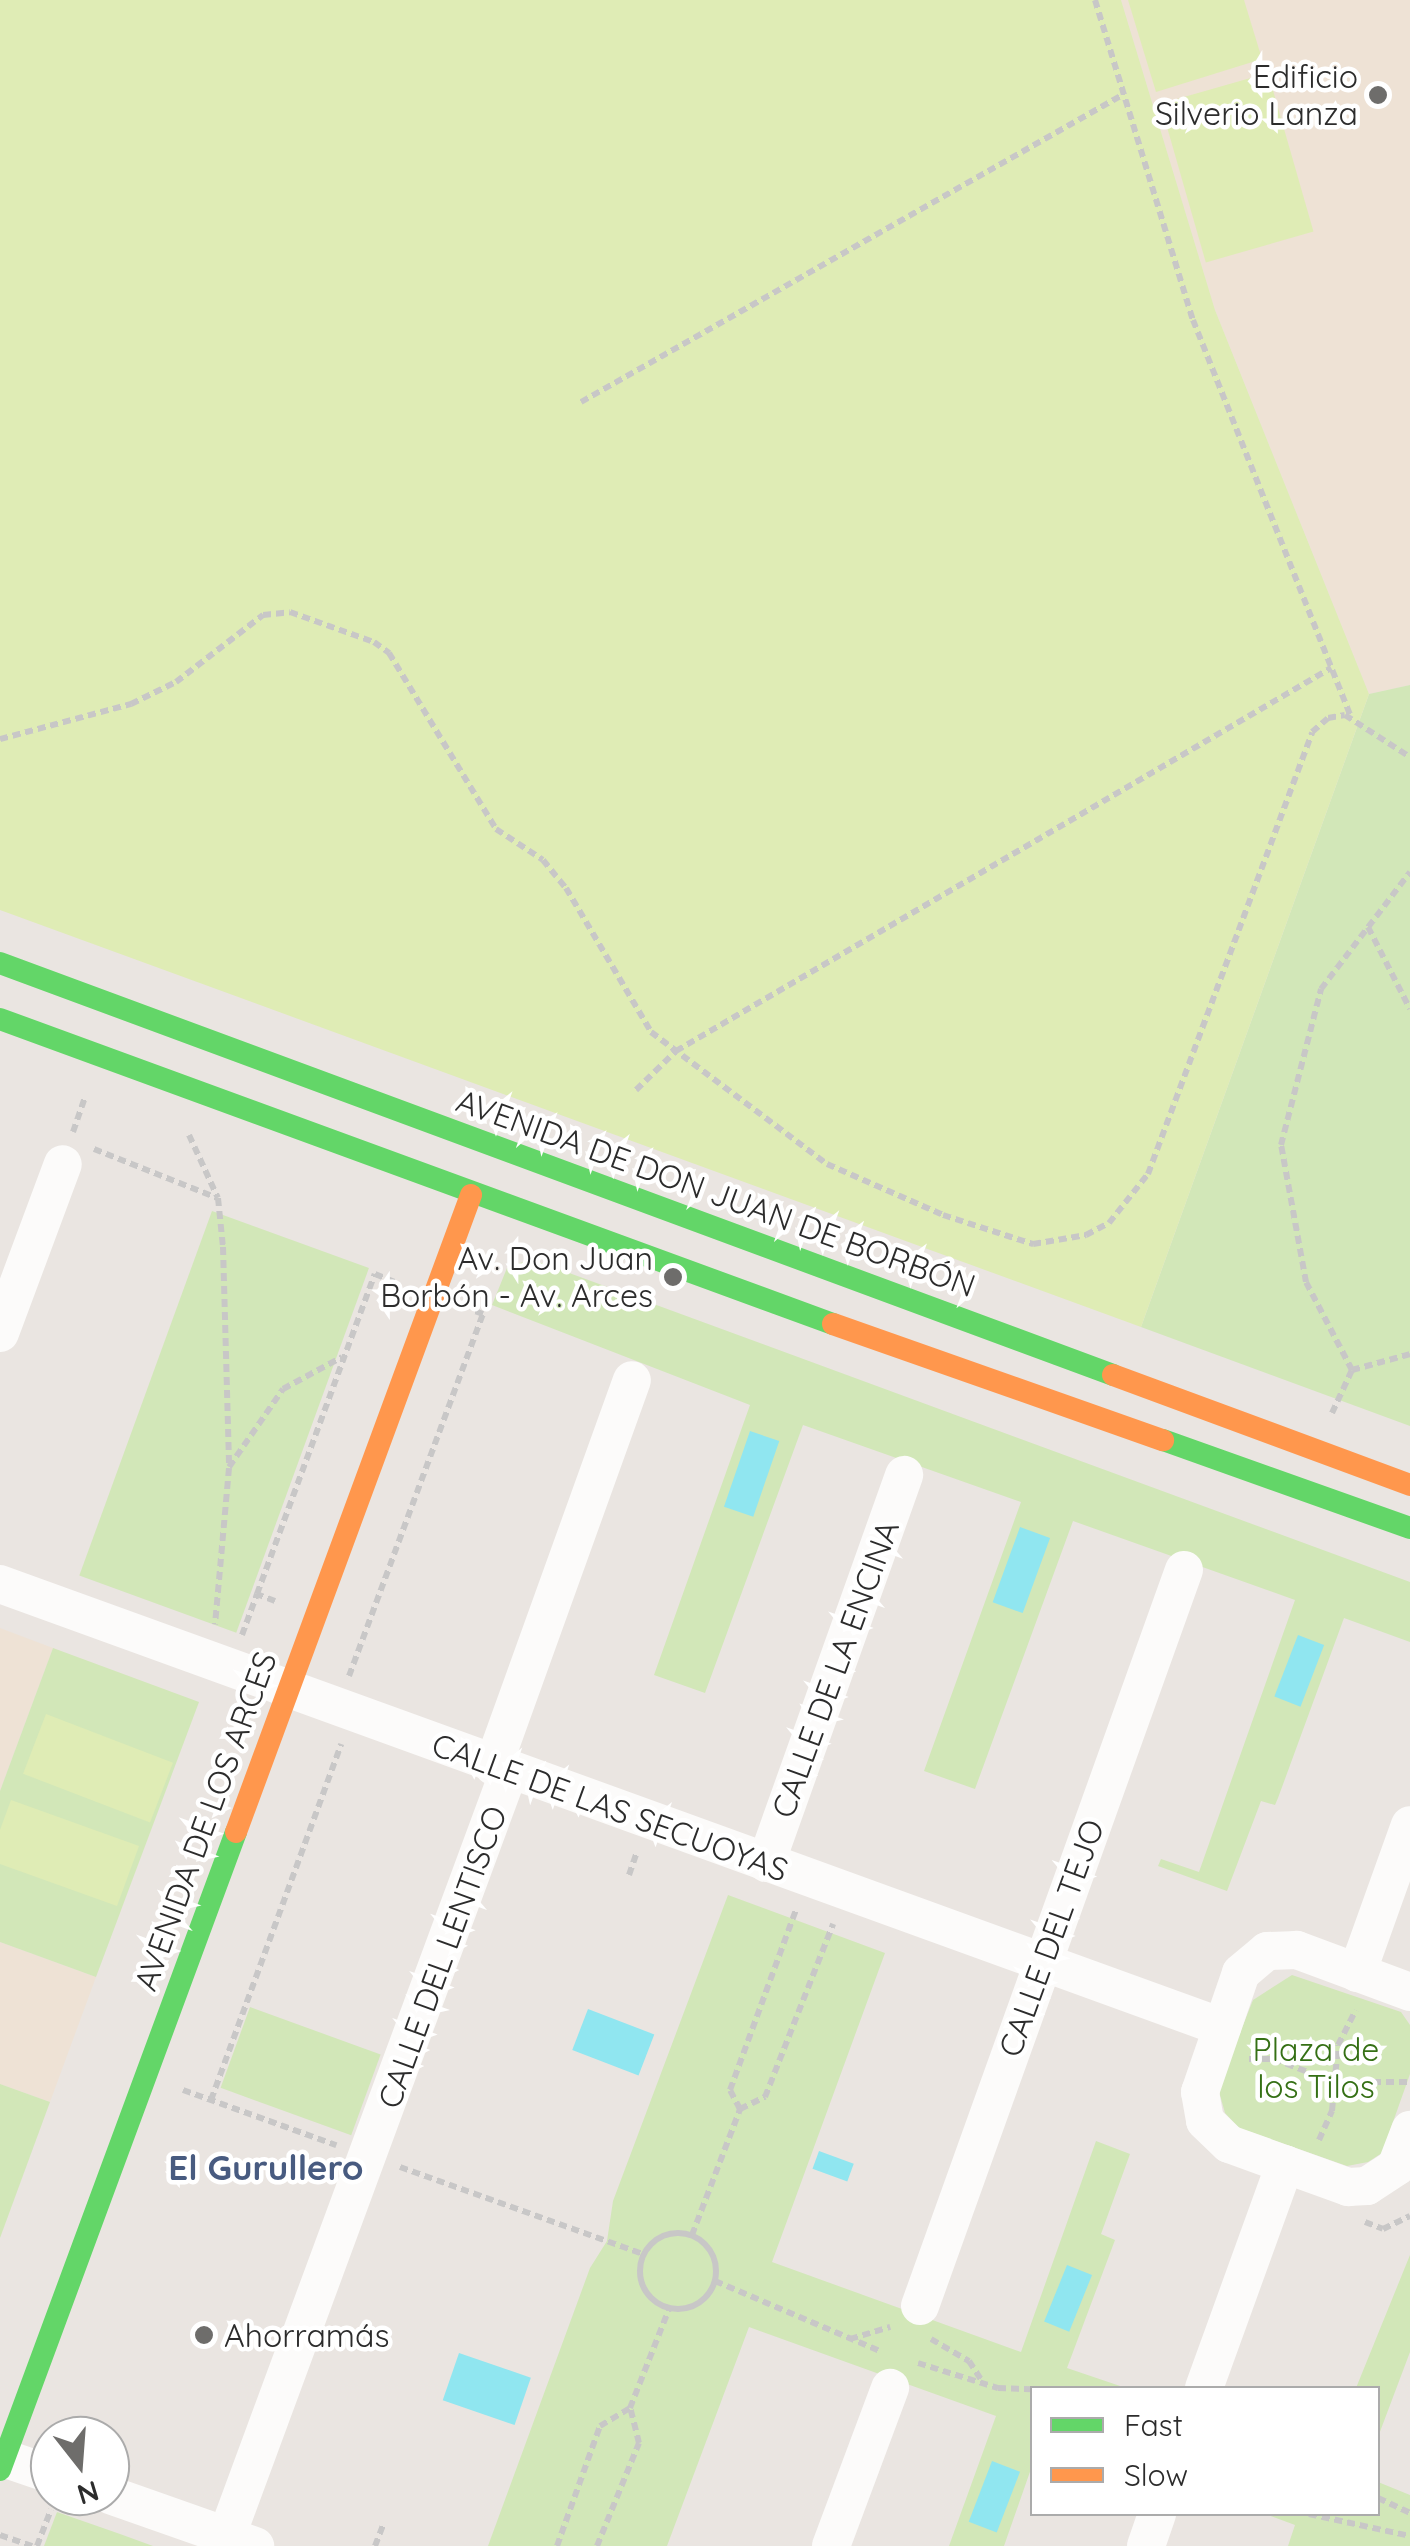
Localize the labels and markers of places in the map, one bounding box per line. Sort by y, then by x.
place label: Edificio Silverio Lanza [1155,58,1358,133]
marker: Edificio Silverio Lanza [1367,84,1389,106]
place label: Av. Don Juan Borbón - Av. Arces [380,1240,653,1315]
marker: Av. Don Juan Borbón - Av. Arces [662,1266,684,1288]
place label: Ahorramás [224,2316,389,2354]
marker: Ahorramás [193,2324,215,2346]

